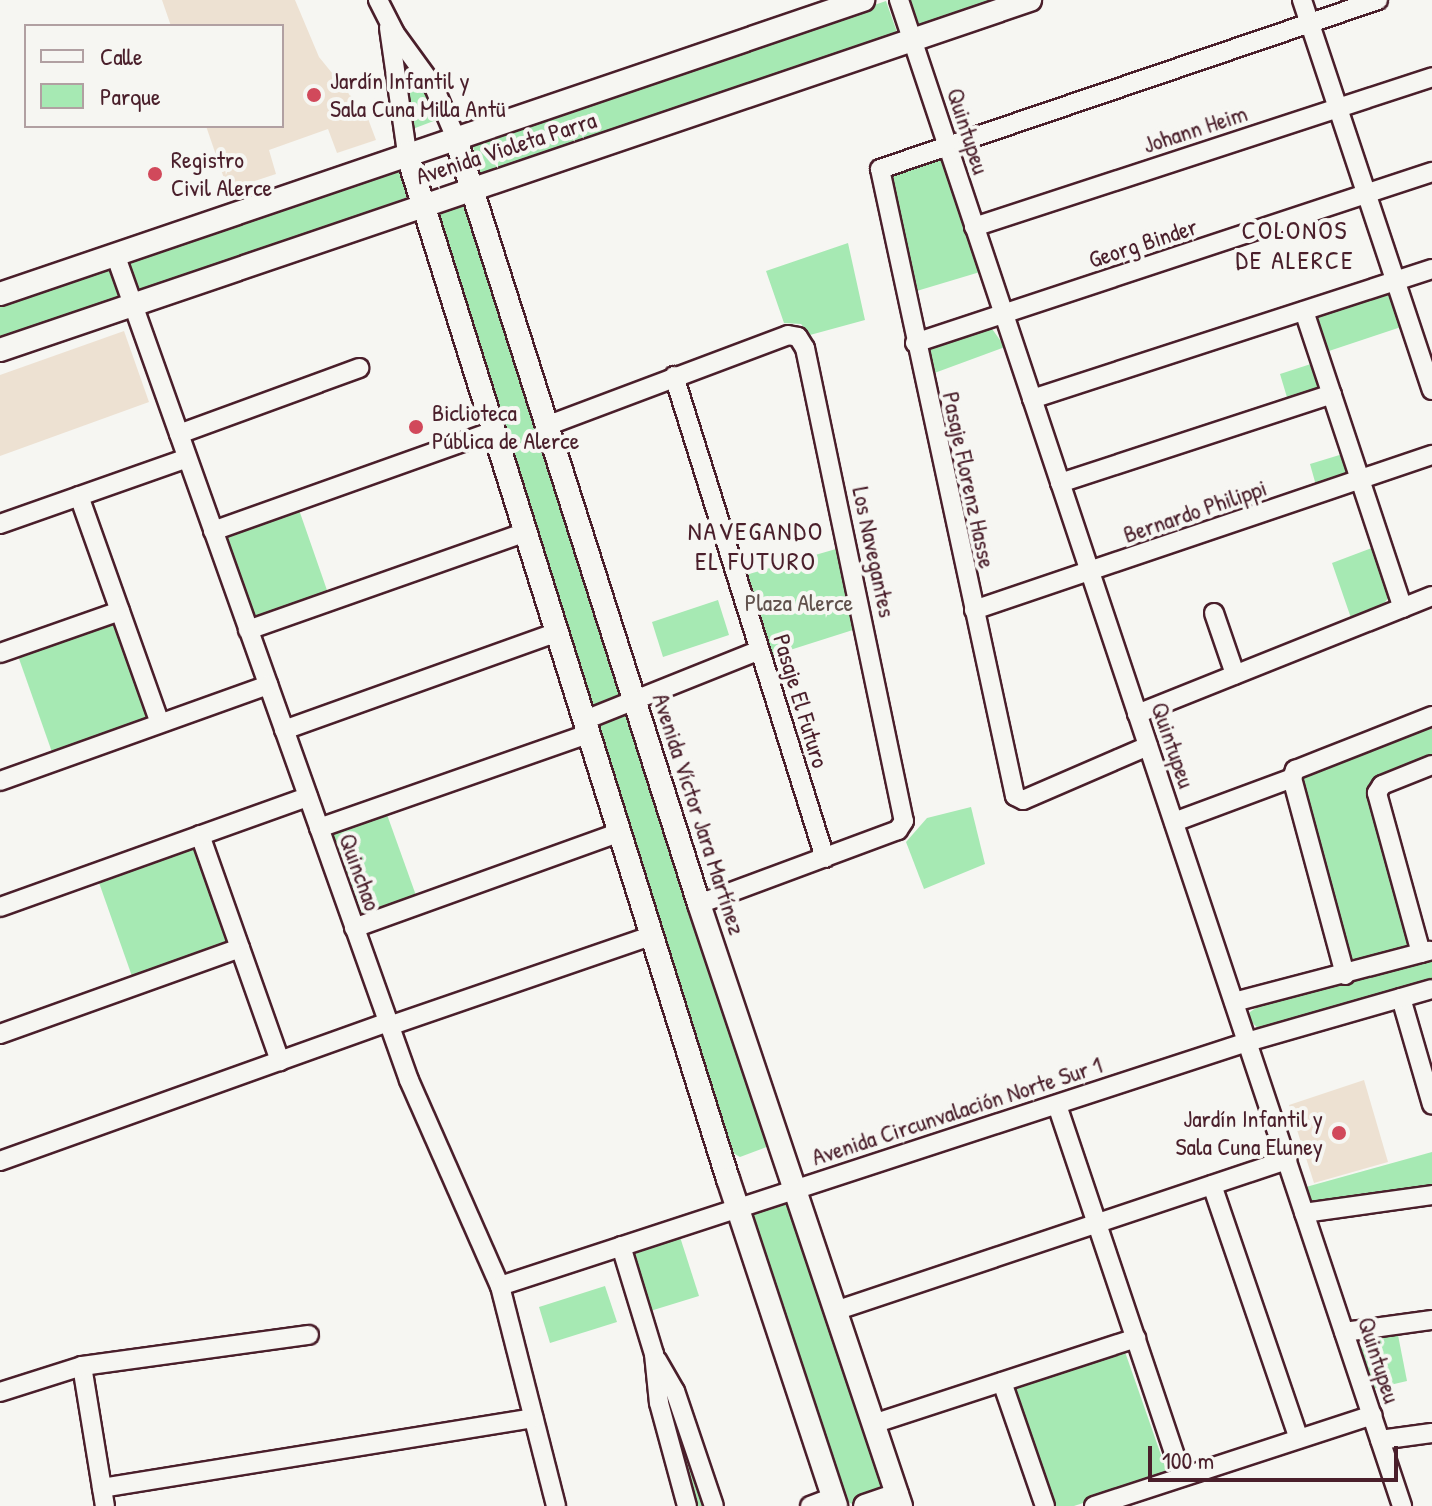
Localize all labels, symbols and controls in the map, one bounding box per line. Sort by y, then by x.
legend [24,24,284,128]
text: Calle [100,40,142,72]
place label: Jardín Infantil y Sala Cuna Milla Antü [330,67,506,123]
text: Parque [100,80,160,112]
street label: Quintupeu [941,84,995,178]
marker: Jardín Infantil y Sala Cuna Milla Antü [305,86,323,104]
street label: Johann Heim [1139,99,1251,159]
street label: Avenida Violeta Parra [412,105,600,191]
place label: Registro Civil Alerce [171,146,272,202]
marker: Registro Civil Alerce [146,165,164,183]
street label: Georg Binder [1085,212,1201,274]
district label: COLONOS DE ALERCE [1235,214,1355,276]
street label: Pasaje Florenz Hasse [936,389,1002,571]
place label: Biclioteca Pública de Alerce [432,399,579,455]
marker: Biclioteca Pública de Alerce [407,418,425,436]
street label: Bernardo Philippi [1120,473,1270,549]
street label: Los Navegantes [846,484,902,620]
district label: NAVEGANDO EL FUTURO [688,515,824,576]
park label: Plaza Alerce [745,589,853,617]
street label: Pasaje El Futuro [767,631,835,771]
street label: Avenida Víctor Jara Martínez [646,690,752,938]
street label: Quintupeu [1145,698,1201,792]
street label: Quinchao [333,829,387,915]
street label: Avenida Circunvalación Norte Sur 1 [808,1050,1106,1172]
place label: Jardín Infantil y Sala Cuna Eluney [1176,1105,1323,1161]
marker: Jardín Infantil y Sala Cuna Eluney [1330,1124,1348,1142]
street label: Quintupeu [1352,1313,1406,1407]
scale bar [1152,1430,1402,1480]
text: 100 m [1162,1444,1214,1476]

